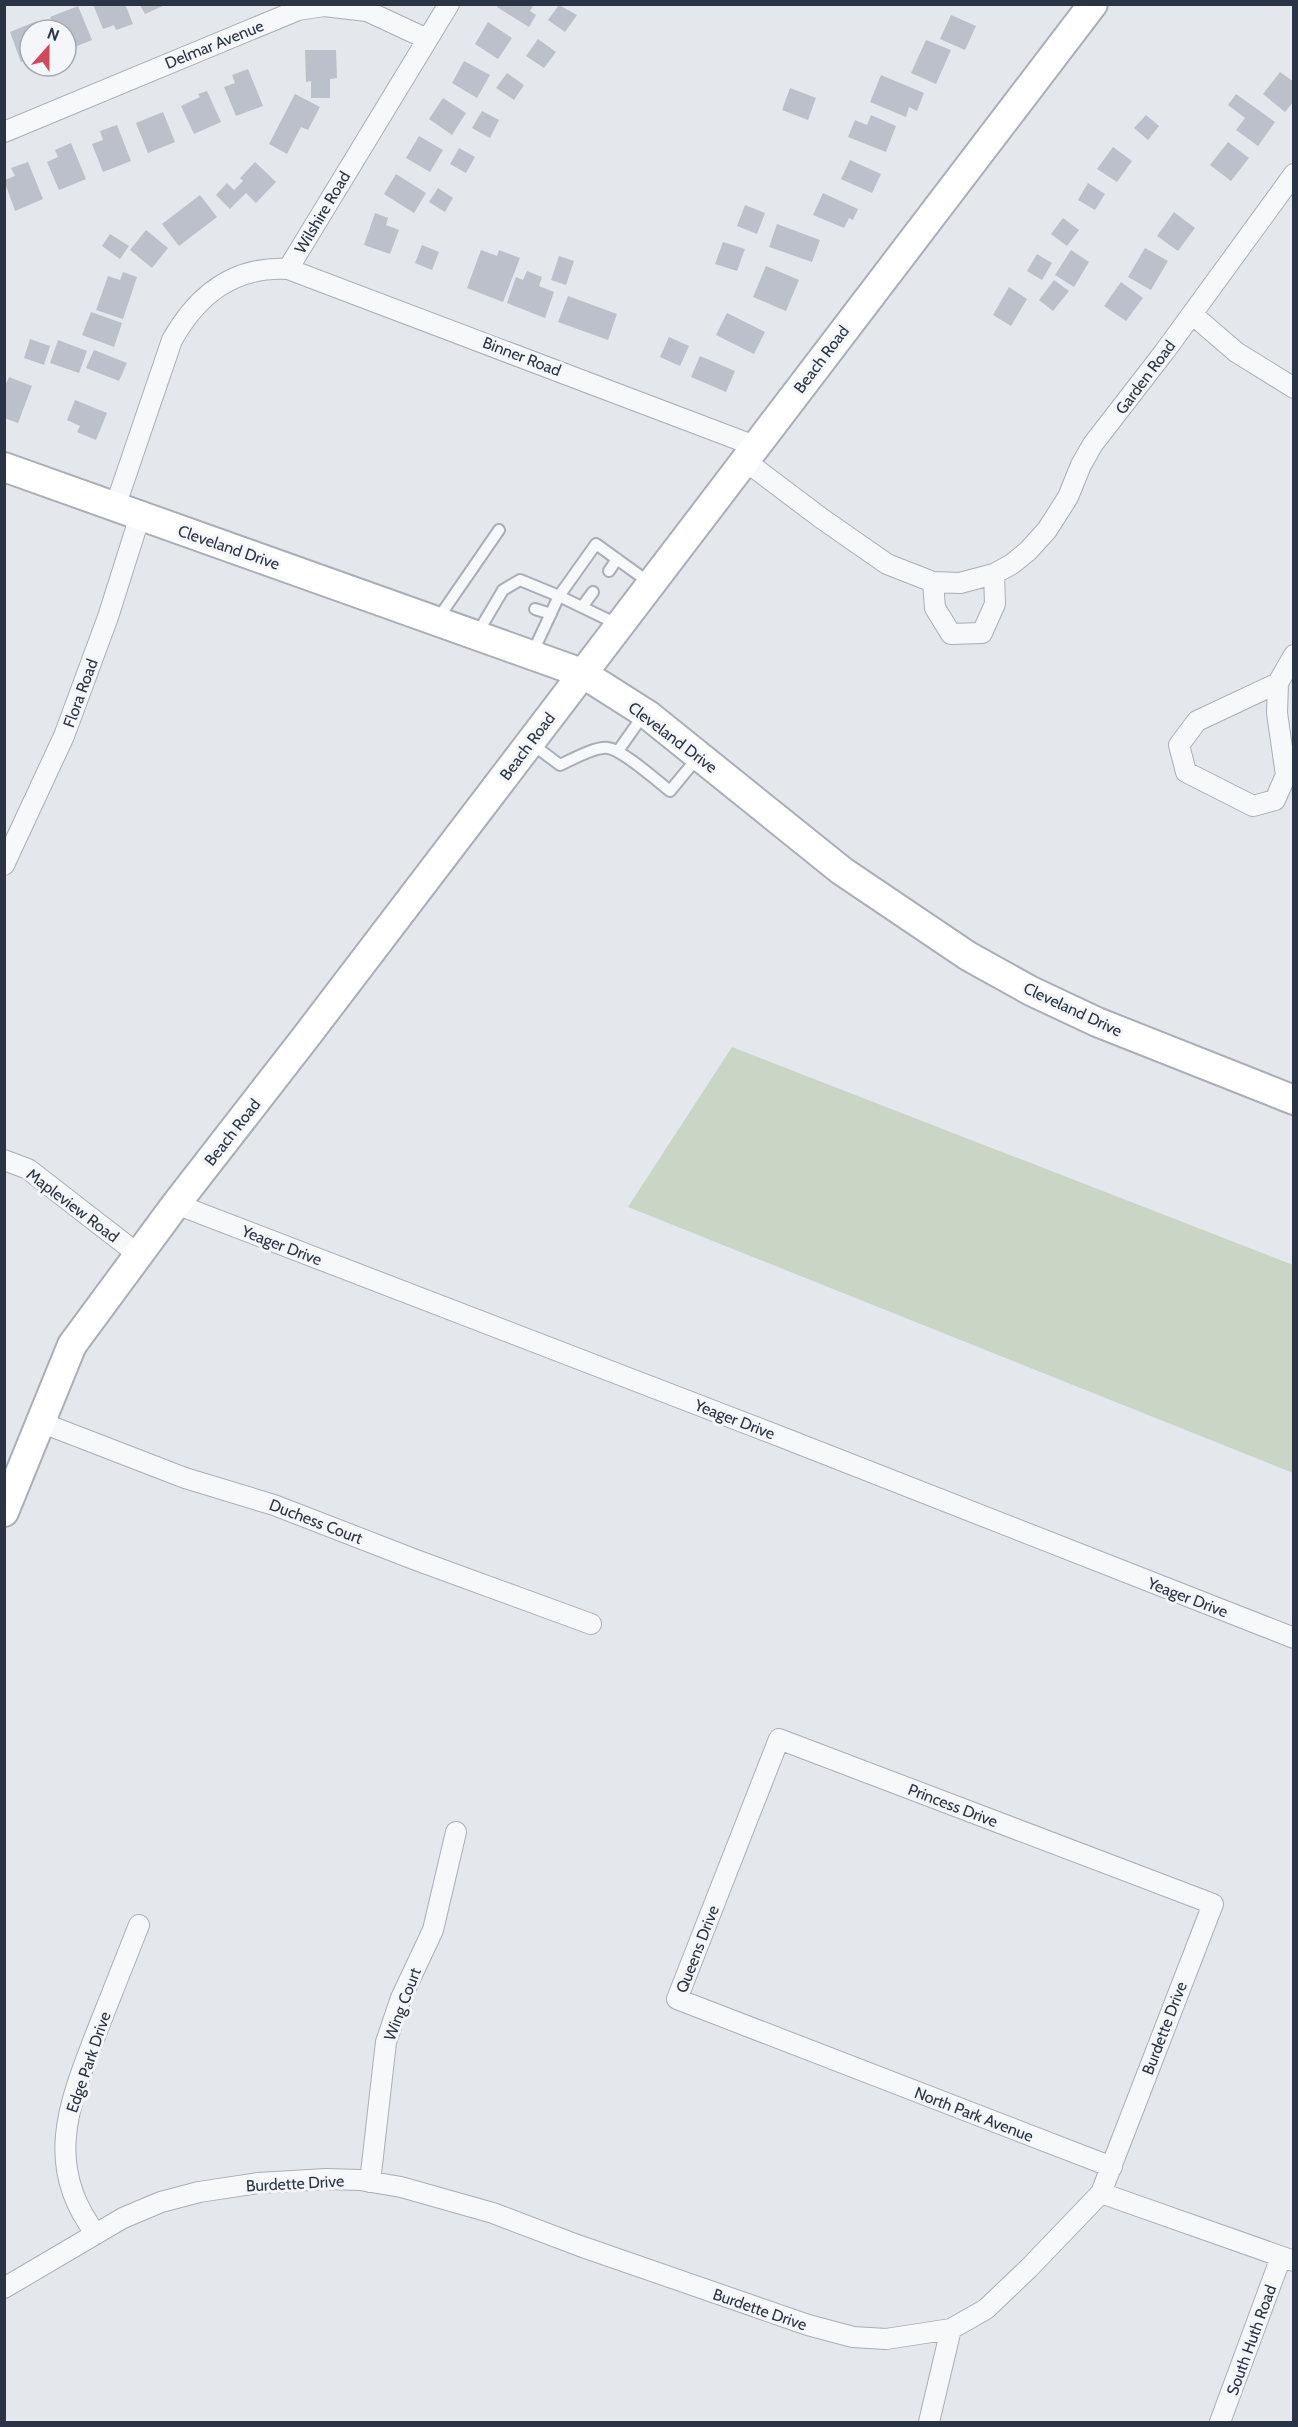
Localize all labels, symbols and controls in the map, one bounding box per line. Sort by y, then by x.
street label: Delmar Avenue [162,16,266,73]
north arrow [18,18,78,78]
text: N [45,24,62,45]
street label: Wilshire Road [291,168,354,257]
street label: Beach Road [790,322,853,397]
street label: Binner Road [480,333,564,380]
street label: Garden Road [1111,337,1179,418]
street label: Cleveland Drive [175,521,282,574]
street label: Flora Road [59,656,102,730]
street label: Cleveland Drive [625,698,721,777]
street label: Beach Road [496,709,559,784]
street label: Cleveland Drive [1021,978,1125,1041]
street label: Beach Road [200,1095,264,1170]
street label: Mapleview Road [23,1165,123,1246]
street label: Yeager Drive [238,1221,325,1269]
street label: Yeager Drive [691,1395,778,1443]
street label: Duchess Court [267,1495,366,1548]
street label: Yeager Drive [1144,1573,1231,1621]
street label: Princess Drive [905,1780,1000,1831]
street label: Queens Drive [672,1903,723,1996]
street label: Wing Court [380,1965,425,2043]
street label: Burdette Drive [1138,1979,1191,2077]
street label: Edge Park Drive [62,2009,115,2115]
street label: North Park Avenue [912,2083,1036,2146]
street label: Burdette Drive [246,2171,345,2196]
street label: South Huth Road [1223,2282,1280,2398]
street label: Burdette Drive [710,2285,809,2334]

